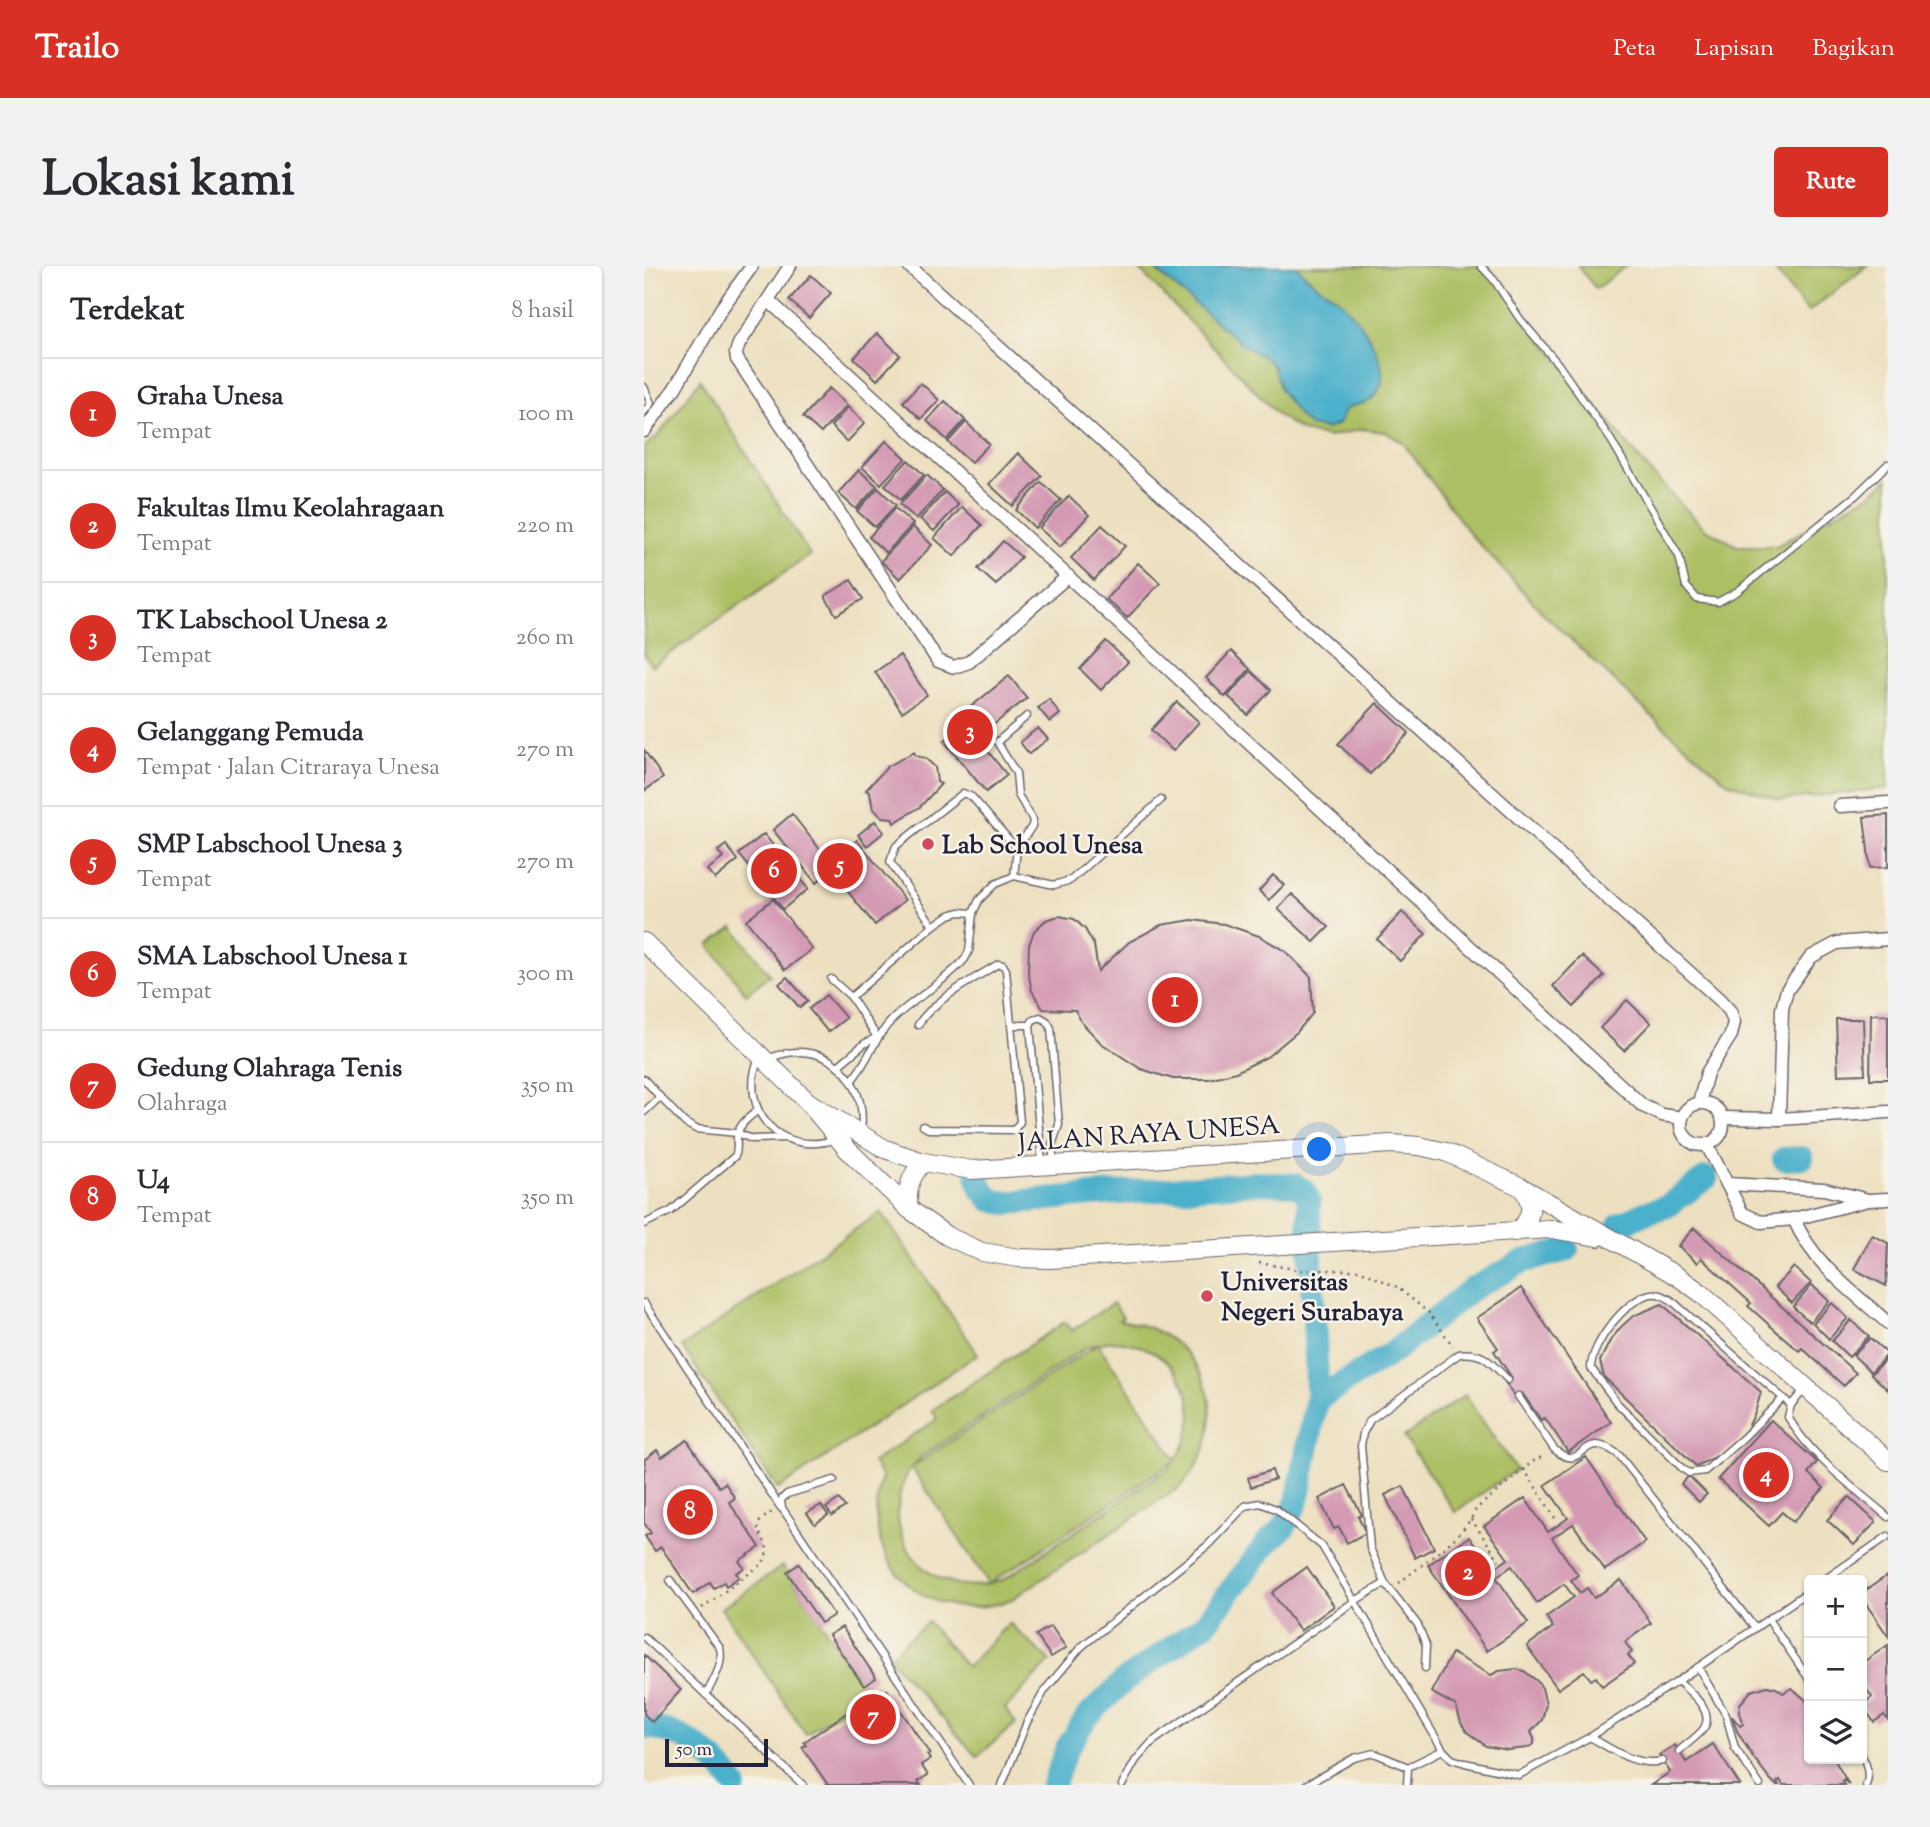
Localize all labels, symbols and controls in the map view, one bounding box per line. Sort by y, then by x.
text: Trailo [35,25,119,73]
text: Peta [1613,32,1656,66]
text: Lapisan [1694,32,1774,66]
text: Bagikan [1812,32,1895,66]
text: Lokasi kami [42,147,295,217]
button: Rute [1774,147,1888,217]
text: Terdekat [70,290,184,333]
text: 8 hasil [512,295,574,328]
text: Graha Unesa [137,379,283,416]
text: 1 [89,398,97,431]
text: 100 m [518,398,574,431]
text: Tempat [137,416,212,449]
text: Fakultas Ilmu Keolahragaan [137,491,444,528]
text: 2 [88,510,98,543]
text: 220 m [516,510,574,543]
text: Tempat [137,528,212,561]
text: TK Labschool Unesa 2 [137,603,388,640]
text: 3 [88,622,98,655]
text: 260 m [516,622,574,655]
text: Tempat [137,640,212,673]
pin: 3 [947,706,993,758]
text: Gelanggang Pemuda [137,715,364,752]
text: 4 [87,734,99,767]
text: 270 m [516,734,574,767]
text: Tempat · Jalan Citraraya Unesa [137,752,440,785]
text: SMP Labschool Unesa 3 [137,827,402,864]
place label: Lab School Unesa [942,828,1143,865]
marker: Lab School Unesa [920,836,936,852]
pin: 5 [817,840,863,892]
pin: 6 [751,845,797,897]
text: 5 [89,846,97,879]
text: 270 m [516,846,574,879]
text: Tempat [137,864,212,897]
text: SMA Labschool Unesa 1 [137,939,407,976]
text: 6 [87,958,99,991]
text: 300 m [517,958,574,991]
pin: 1 [1152,974,1198,1026]
text: Tempat [137,976,212,1009]
text: Gedung Olahraga Tenis [137,1051,402,1088]
text: 7 [87,1070,99,1103]
text: 350 m [521,1070,574,1103]
text: Olahraga [137,1088,228,1121]
street label: JALAN RAYA UNESA [1015,1108,1281,1163]
your location [1302,1132,1336,1166]
text: U4 [137,1163,170,1200]
text: 8 [87,1182,99,1215]
text: 350 m [521,1182,574,1215]
text: Tempat [137,1200,212,1233]
place label: Universitas Negeri Surabaya [1221,1265,1404,1332]
marker: Universitas Negeri Surabaya [1199,1288,1215,1304]
pin: 4 [1743,1449,1789,1501]
pin: 8 [667,1486,713,1538]
pin: 2 [1445,1547,1491,1599]
map controls [1804,1575,1867,1764]
button: + [1804,1575,1867,1638]
button: − [1804,1638,1867,1701]
pin: 7 [850,1691,896,1743]
button: layers [1804,1701,1867,1764]
scale bar [665,1736,768,1768]
text: 50 m [676,1737,712,1764]

